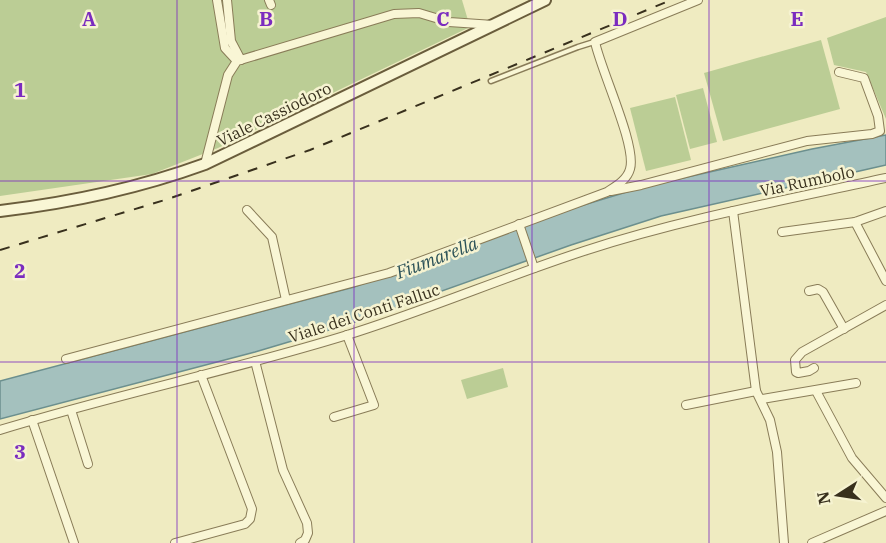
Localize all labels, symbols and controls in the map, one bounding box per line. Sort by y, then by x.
text: A [82,5,96,32]
text: B [259,5,273,32]
text: C [436,5,450,32]
text: D [612,5,628,32]
text: E [790,5,804,32]
text: 1 [14,76,26,103]
street label: Viale Cassiodoro [214,78,334,150]
street label: Via Rumbolo [758,161,856,201]
water label: Fiumarella [392,231,481,284]
text: 2 [14,257,26,284]
street label: Viale dei Conti Falluc [286,279,442,347]
text: 3 [14,438,26,465]
north arrow [808,465,868,525]
text: N [812,490,834,506]

